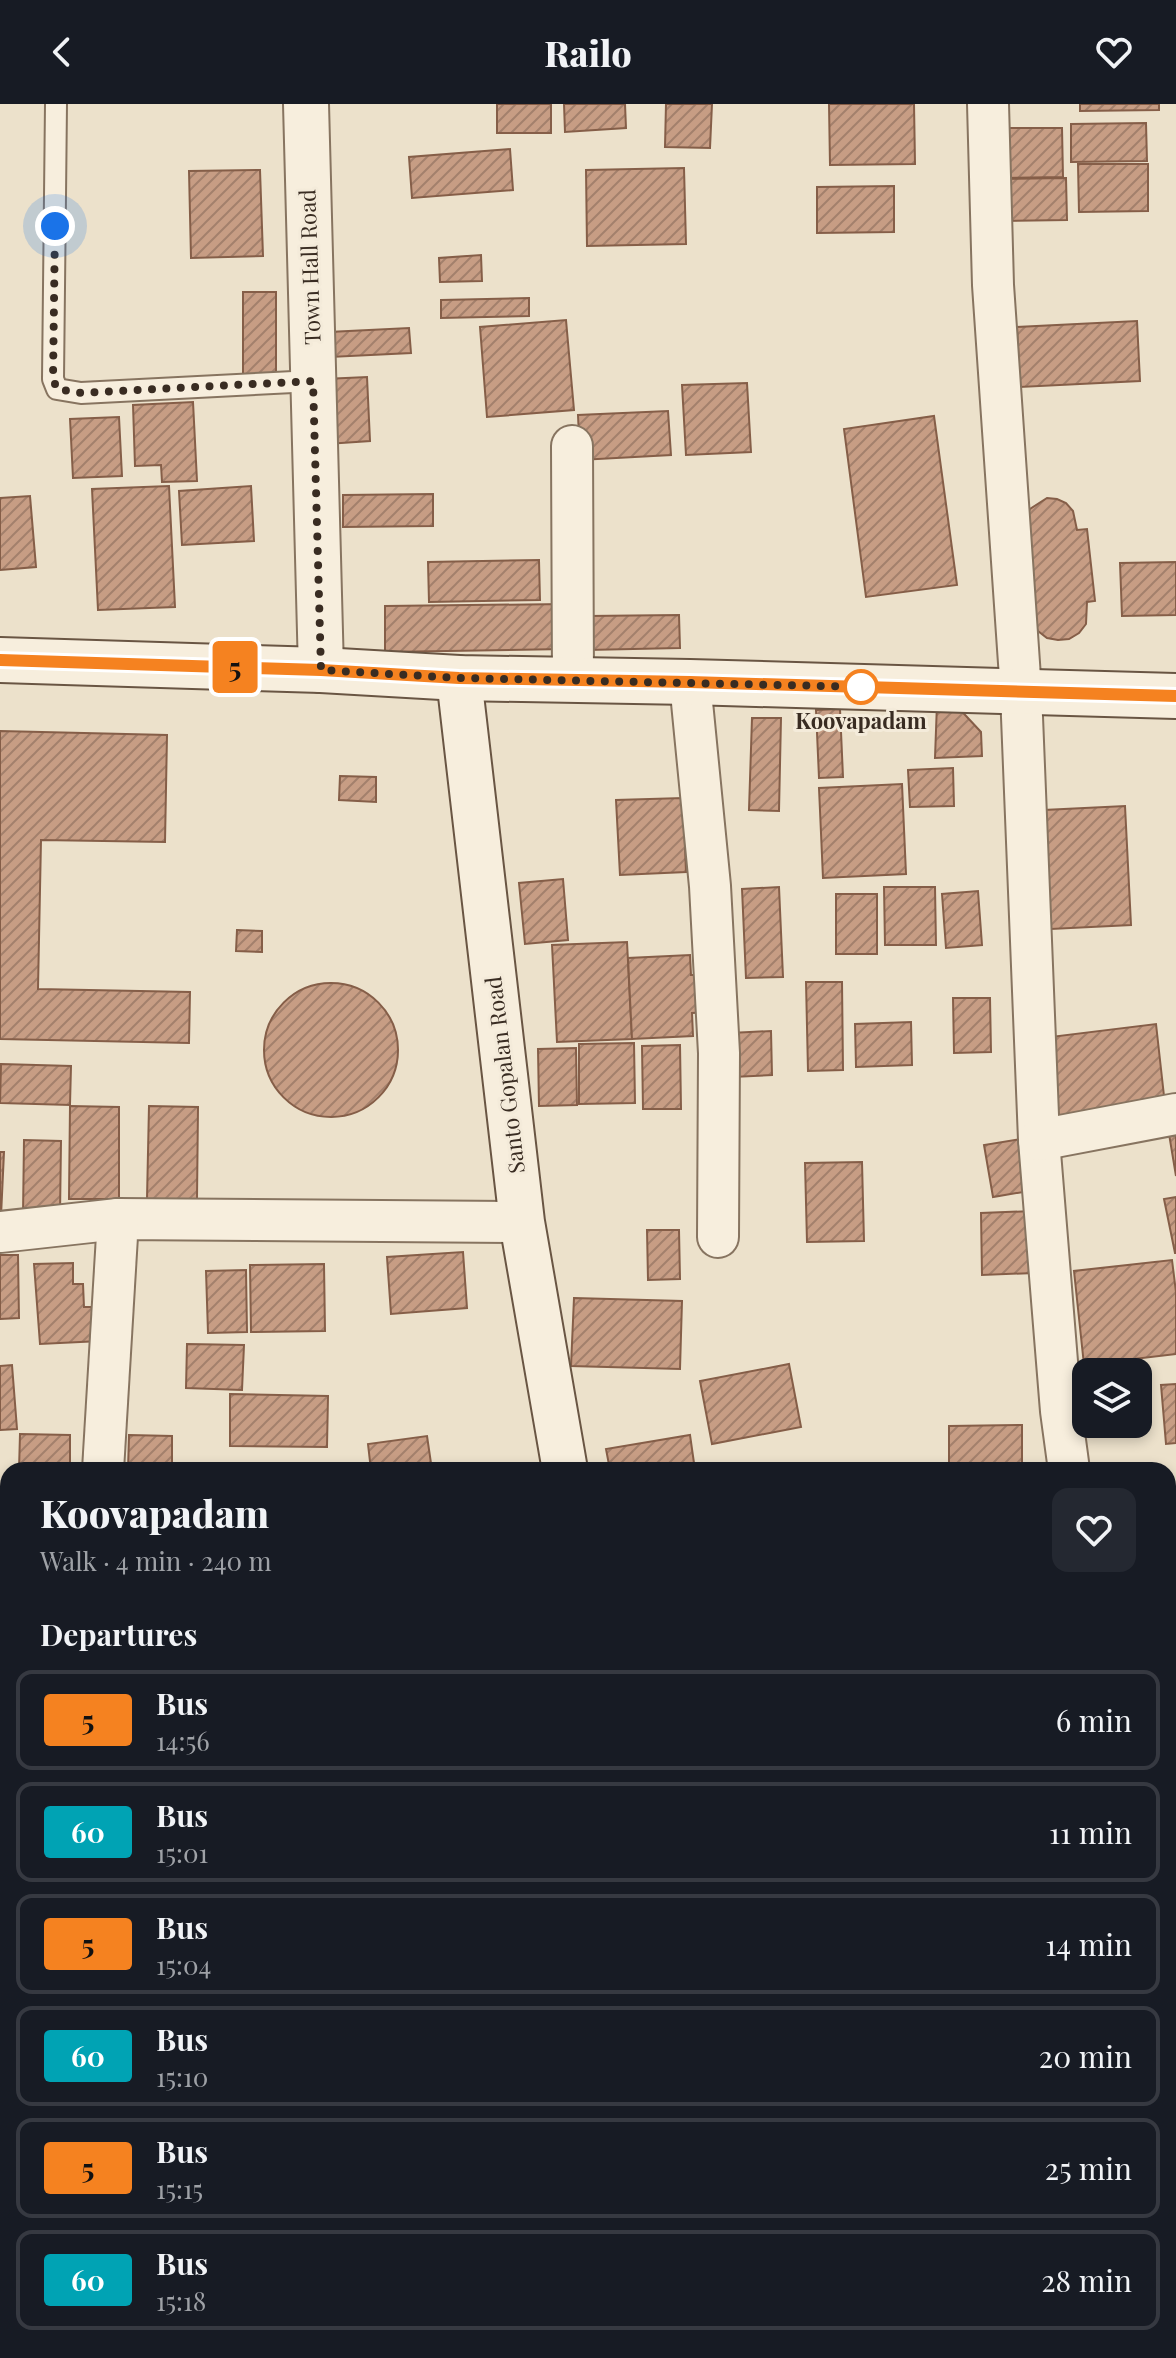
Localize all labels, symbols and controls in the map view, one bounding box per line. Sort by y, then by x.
text: Railo [544,28,632,76]
icon: back [40,30,84,74]
icon: heart [1092,30,1136,74]
street label: Town Hall Road [291,188,327,345]
your location [35,206,75,246]
line badge: 5 [209,641,261,693]
text: 5 [229,648,241,685]
marker: Koovapadam [844,670,878,704]
place label: Koovapadam [795,705,927,735]
street label: Santo Gopalan Road [477,975,531,1175]
map controls [1072,1358,1152,1438]
button: layers [1072,1358,1152,1438]
text: Koovapadam [40,1487,269,1538]
button: heart [1052,1488,1136,1572]
text: Walk · 4 min · 240 m [40,1543,272,1578]
text: Departures [40,1614,197,1654]
text: Bus [156,1683,208,1723]
text: 6 min [1056,1700,1132,1740]
text: 5 [82,1701,94,1738]
text: 14:56 [156,1723,210,1758]
text: Bus [156,1795,208,1835]
text: 11 min [1049,1812,1132,1852]
text: 60 [71,1813,105,1850]
text: 15:01 [156,1835,208,1870]
text: Bus [156,1907,208,1947]
text: 14 min [1045,1924,1132,1964]
text: 5 [82,1925,94,1962]
text: 15:04 [156,1947,211,1982]
text: Bus [156,2019,208,2059]
text: 20 min [1039,2036,1132,2076]
text: 60 [71,2037,105,2074]
text: 15:10 [156,2059,208,2094]
text: Bus [156,2131,208,2171]
text: 25 min [1045,2148,1132,2188]
text: 5 [82,2149,94,2186]
text: 15:15 [156,2171,203,2206]
text: Bus [156,2243,208,2283]
text: 28 min [1041,2260,1132,2300]
text: 60 [71,2261,105,2298]
text: 15:18 [156,2283,206,2318]

